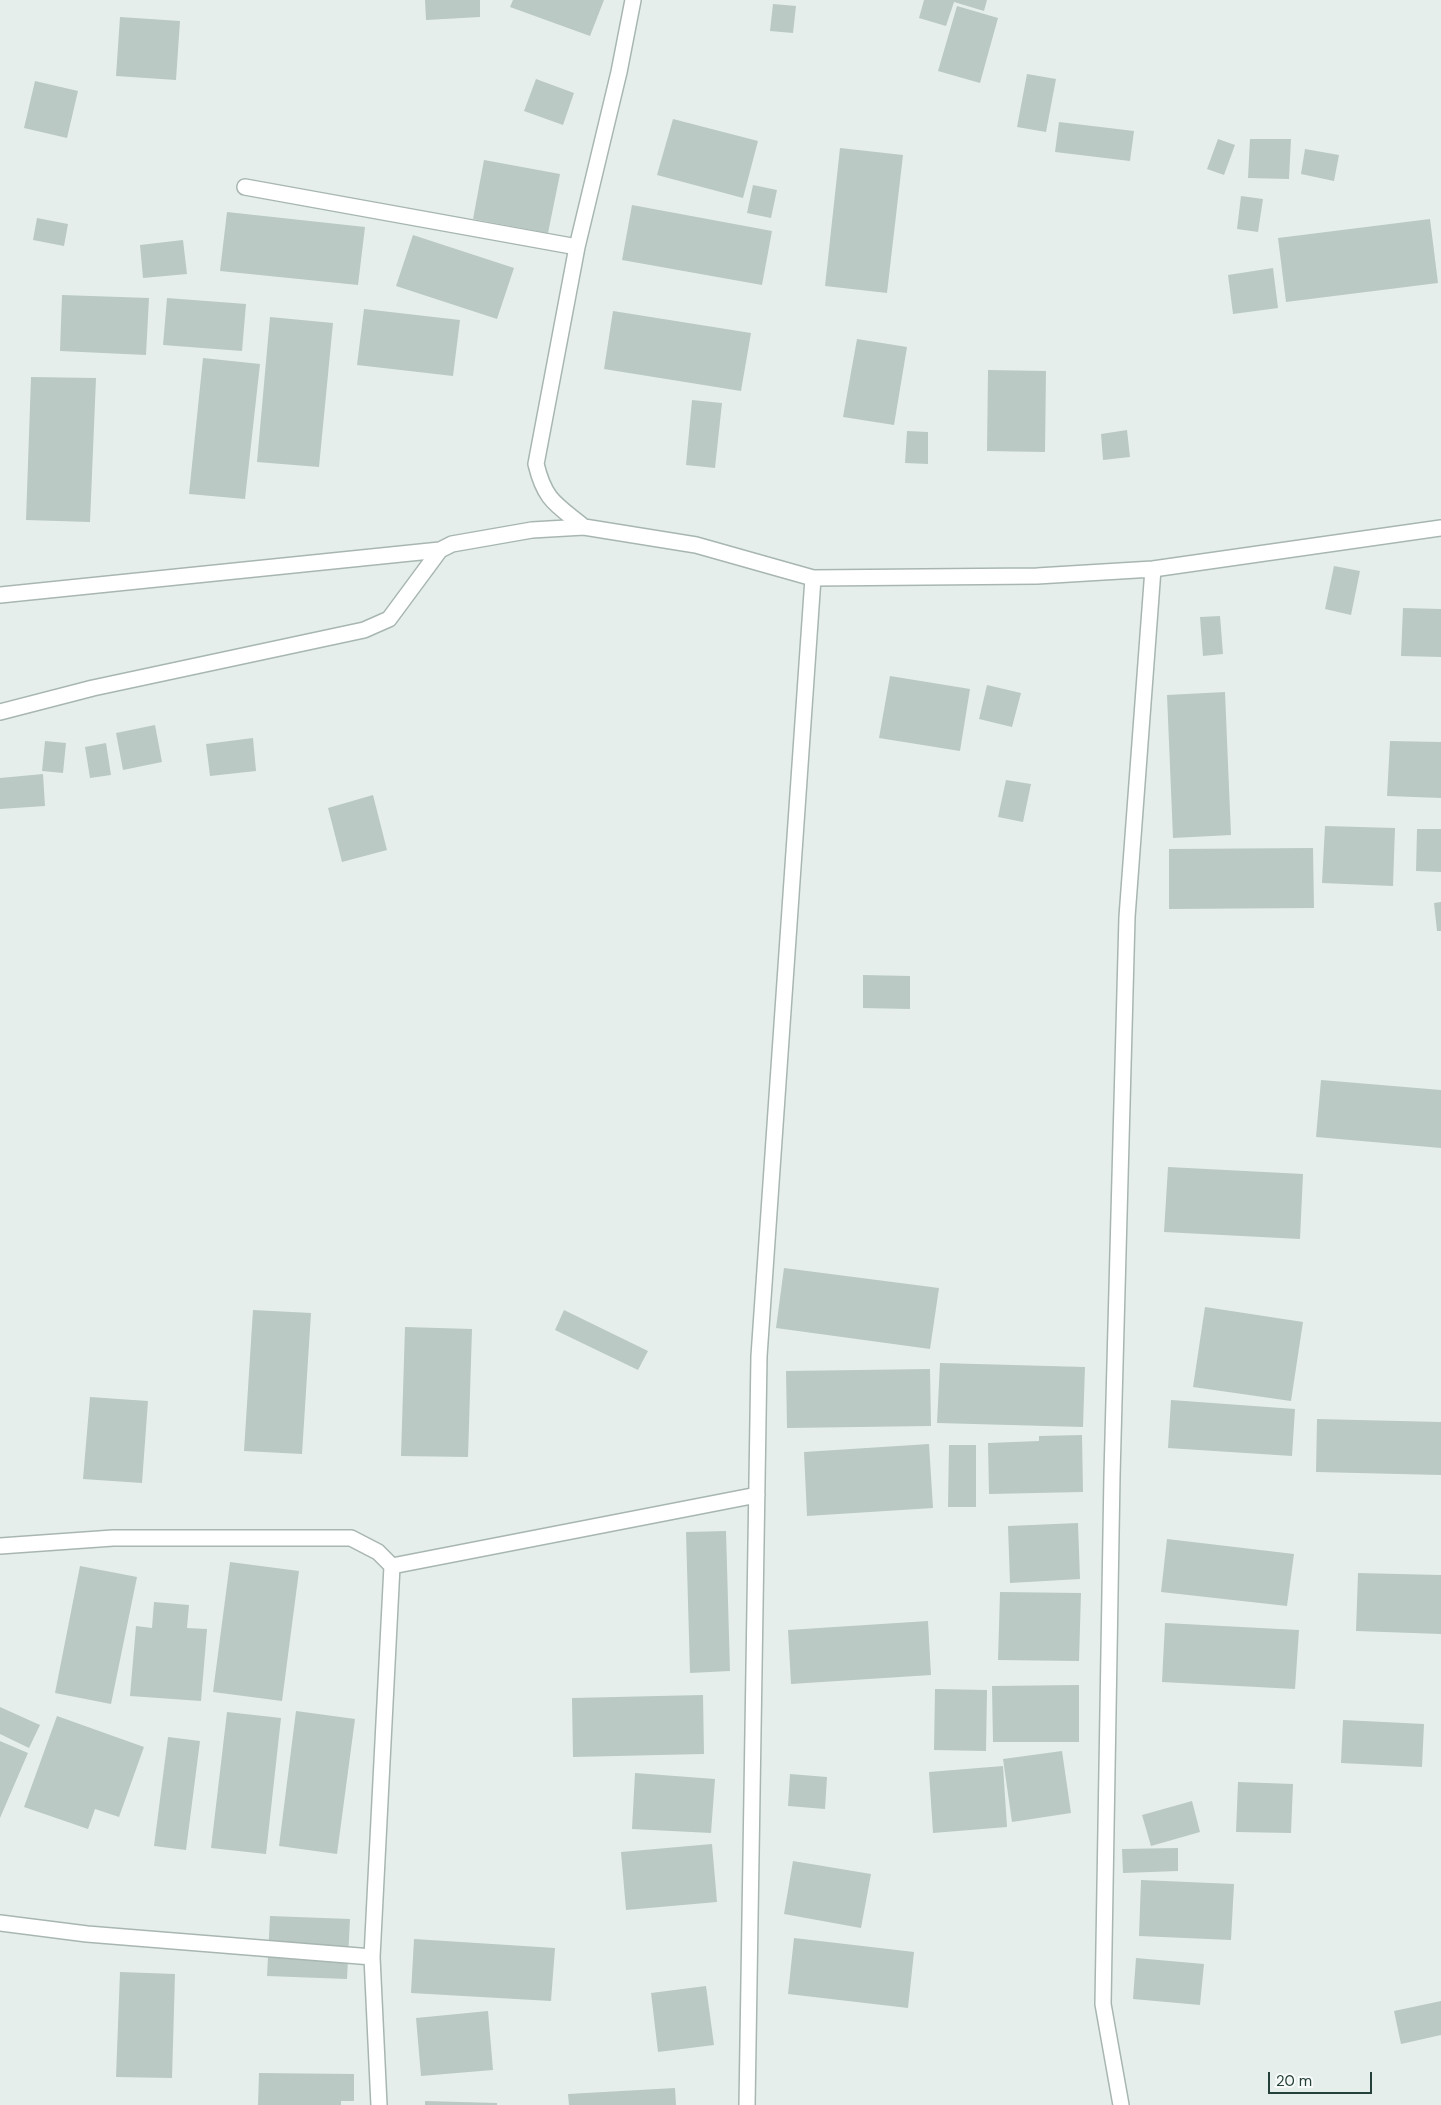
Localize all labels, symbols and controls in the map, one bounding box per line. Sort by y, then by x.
scale bar [1271,2062,1375,2094]
text: 20 m [1276,2071,1312,2091]

